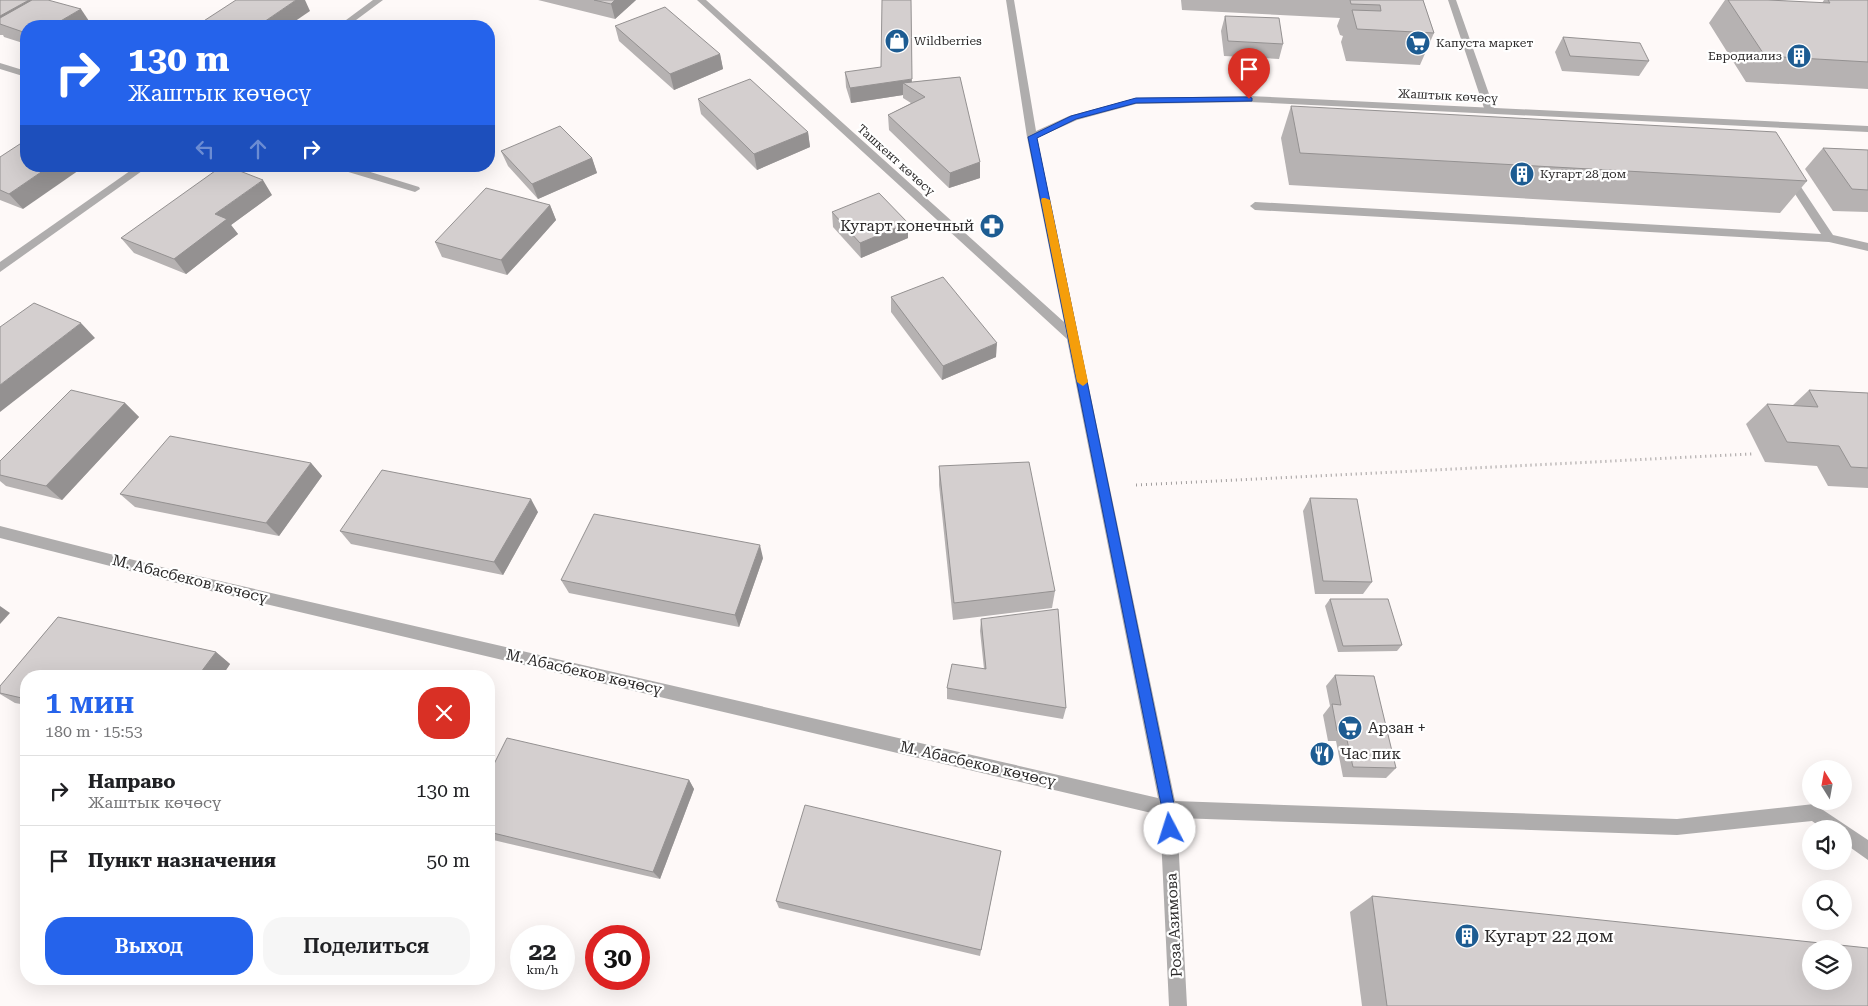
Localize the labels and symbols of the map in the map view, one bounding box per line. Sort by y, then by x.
shop icon: Wildberries [884,28,910,54]
supermarket icon: Капуста маркет [1405,30,1431,56]
place label: Wildberries [914,34,982,48]
place label: Капуста маркет [1436,36,1533,50]
building icon: Евродиализ [1786,43,1812,69]
pin [1228,48,1270,99]
place label: Евродиализ [1708,49,1782,63]
street label: Жаштык көчөсү [1398,86,1498,106]
street label: Ташкент көчөсү [855,122,938,198]
building icon: Кугарт 28 дом [1509,161,1535,187]
place label: Кугарт 28 дом [1540,167,1627,181]
pharmacy icon: Кугарт конечный [979,213,1005,239]
place label: Кугарт конечный [840,217,974,235]
street label: М. Абасбеков көчөсү [111,551,270,607]
street label: М. Абасбеков көчөсү [504,645,664,699]
supermarket icon: Арзан + [1337,715,1363,741]
place label: Арзан + [1368,719,1426,737]
street label: М. Абасбеков көчөсү [898,737,1058,791]
restaurant icon: Час пик [1309,741,1335,767]
place label: Час пик [1340,745,1401,763]
north arrow [1802,760,1852,810]
position arrow [1143,802,1195,854]
street label: Роза Азимова [1162,872,1186,978]
building icon: Кугарт 22 дом [1454,923,1480,949]
speed limit sign: 30 [585,925,650,990]
place label: Кугарт 22 дом [1484,925,1614,946]

